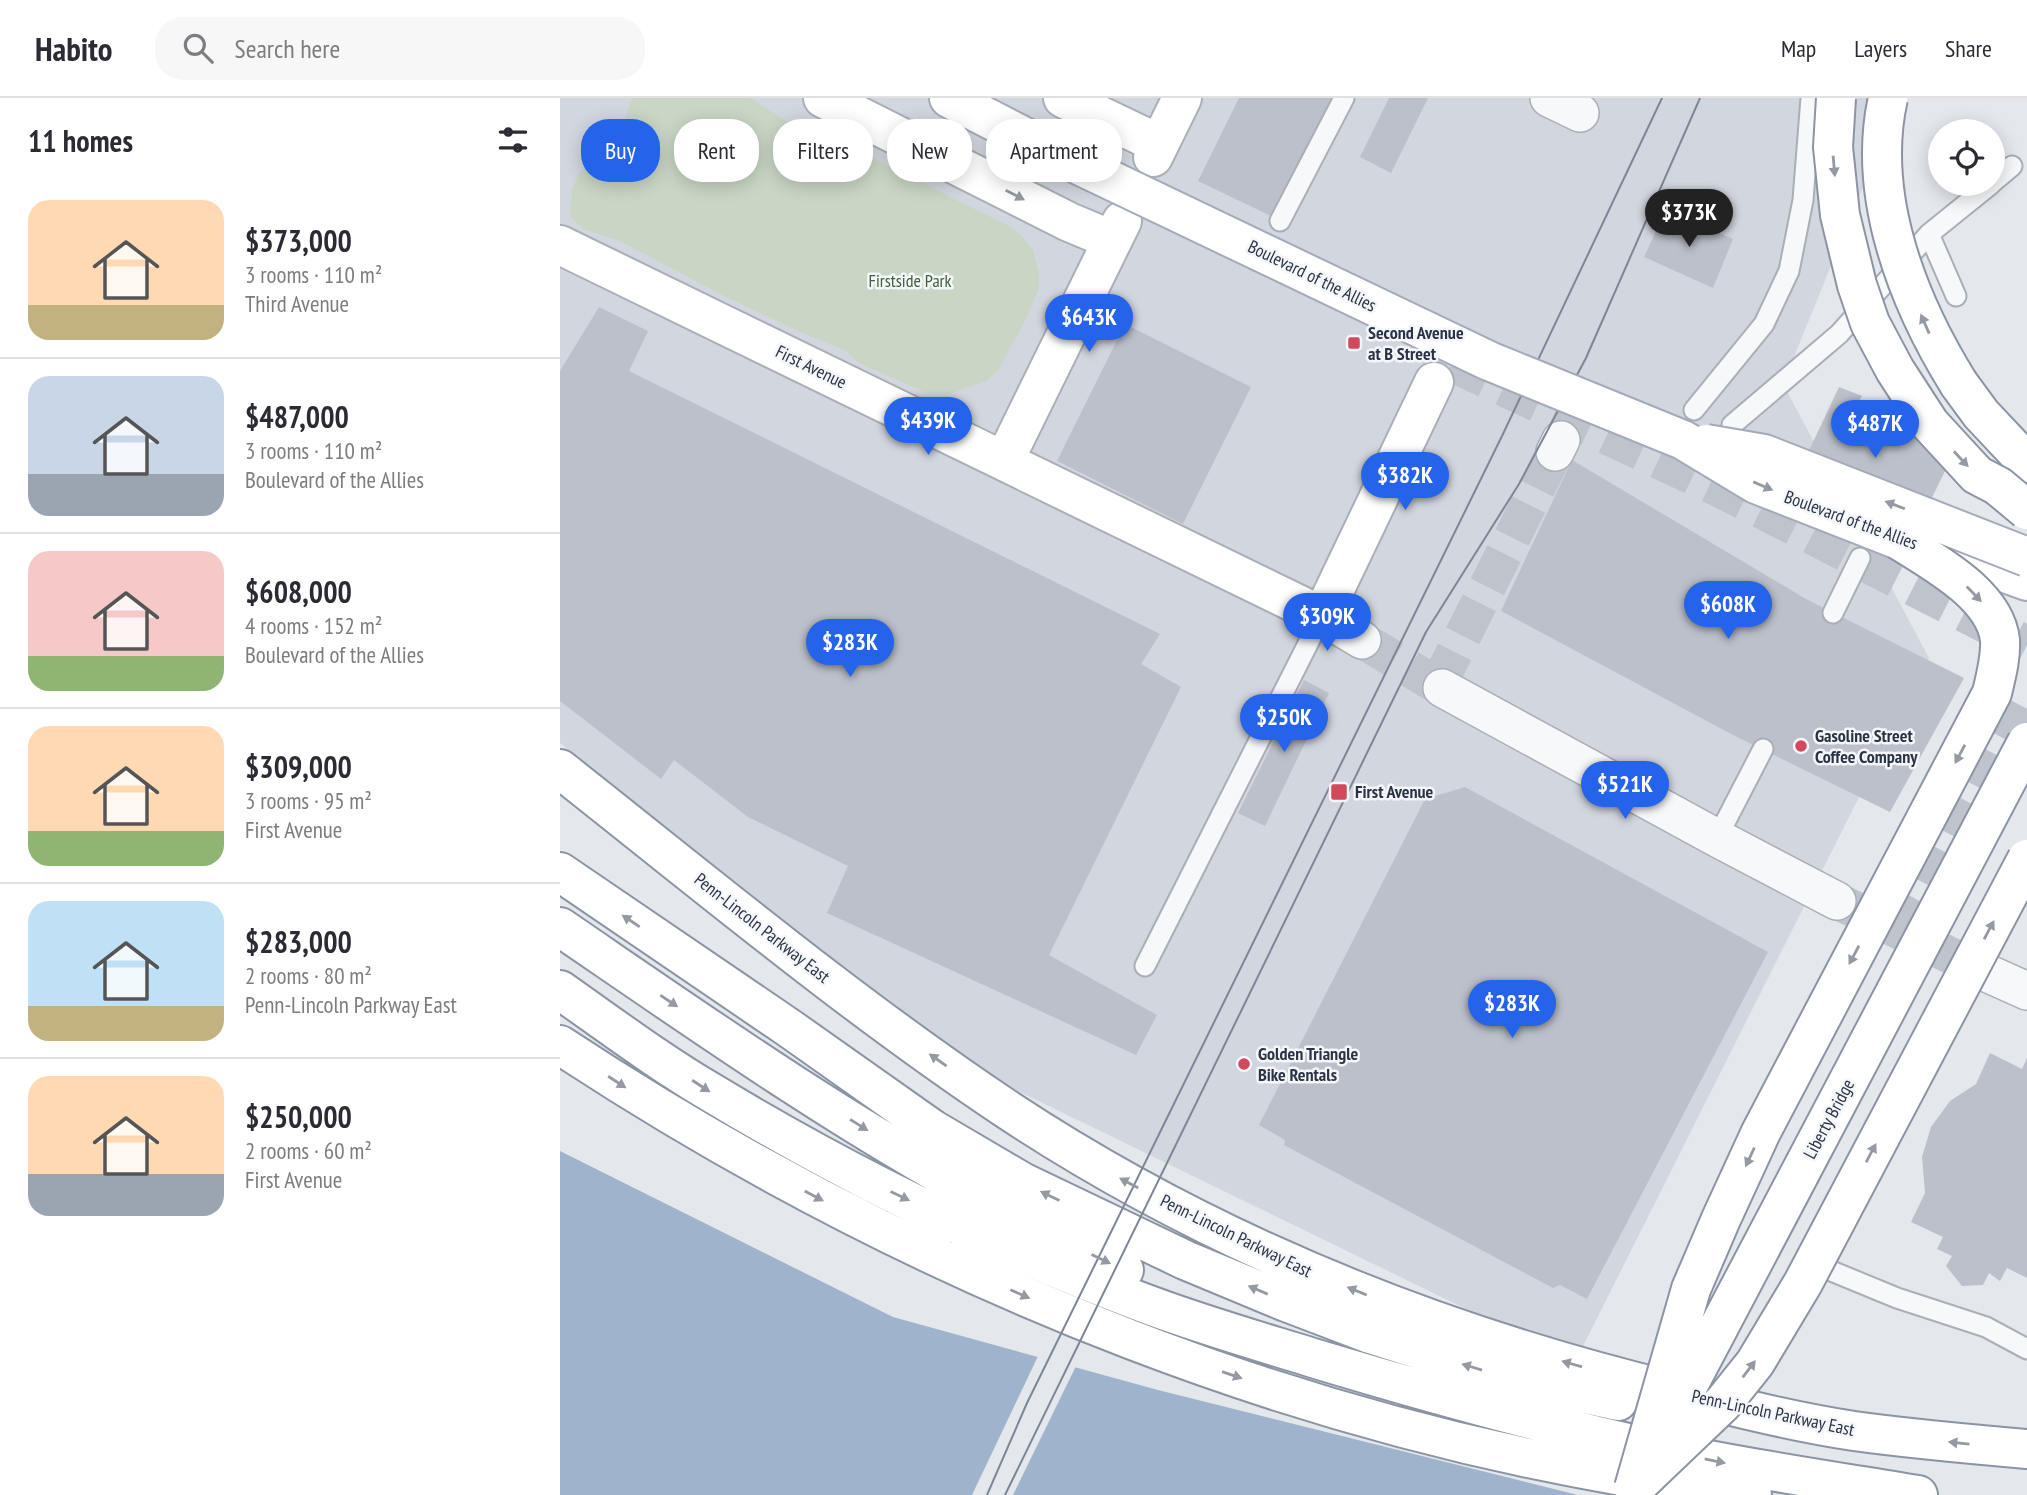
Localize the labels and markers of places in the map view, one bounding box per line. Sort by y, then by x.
pin: $373K [1640,190,1738,249]
pin: $643K [1040,294,1138,354]
place label: Second Avenue at B Street [1368,321,1464,365]
marker: Second Avenue at B Street [1346,335,1362,351]
pin: $439K [879,398,977,457]
pin: $487K [1826,400,1924,460]
pin: $382K [1356,452,1454,512]
pin: $608K [1679,582,1777,641]
pin: $309K [1278,594,1376,653]
pin: $283K [801,620,899,679]
pin: $250K [1235,694,1333,754]
place label: Gasoline Street Coffee Company [1815,724,1918,768]
marker: Gasoline Street Coffee Company [1793,738,1809,754]
pin: $521K [1576,762,1674,821]
place label: First Avenue [1355,780,1434,803]
marker: First Avenue [1329,782,1349,802]
pin: $283K [1463,981,1561,1040]
place label: Golden Triangle Bike Rentals [1258,1042,1359,1086]
marker: Golden Triangle Bike Rentals [1236,1056,1252,1072]

